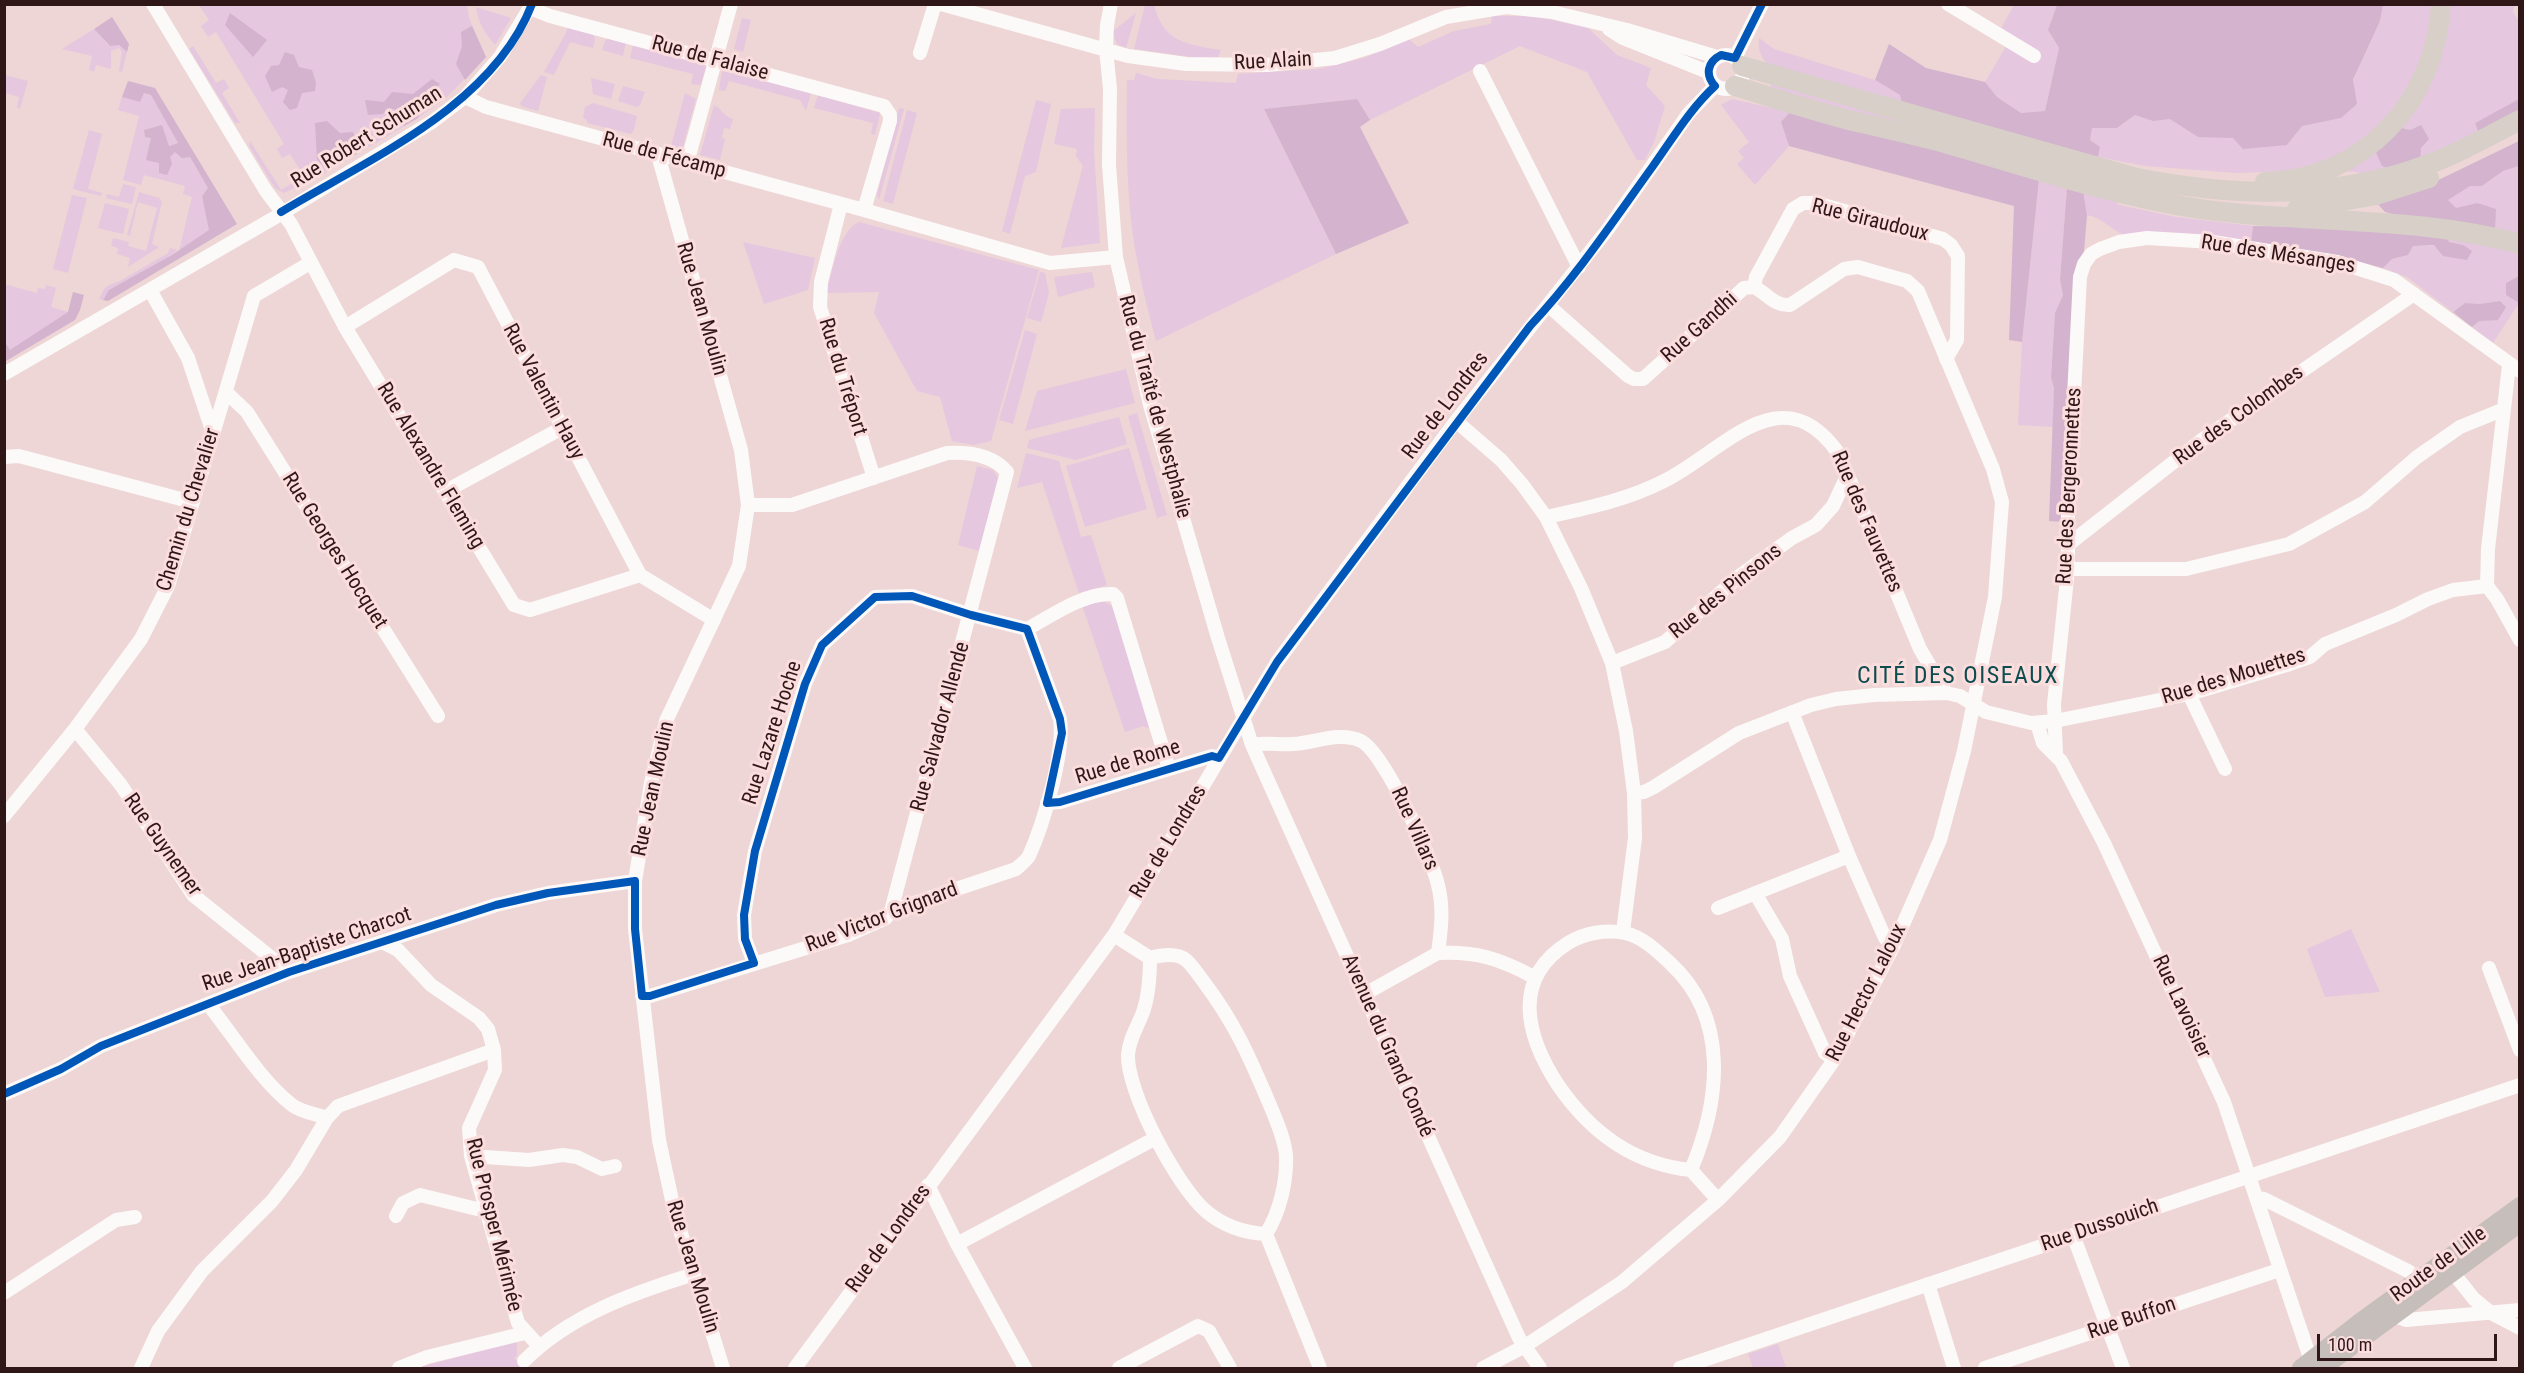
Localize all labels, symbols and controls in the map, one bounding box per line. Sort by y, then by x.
street label: Rue de Falaise [649,31,771,87]
street label: Rue Alain [1233,47,1313,77]
street label: Rue Robert Schuman [287,82,447,194]
street label: Rue de Fécamp [600,127,728,185]
street label: Rue Giraudoux [1809,194,1931,248]
street label: Rue des Mésanges [2199,230,2357,280]
street label: Rue Jean Moulin [670,240,732,378]
street label: Rue Gandhi [1657,287,1743,369]
street label: Rue du Traîté de Westphalie [1112,293,1196,521]
street label: Rue du Tréport [812,315,872,439]
street label: Rue Valentin Hauy [497,320,589,464]
street label: Rue de Londres [1397,347,1495,465]
street label: Rue des Colombes [2169,361,2309,471]
street label: Rue Alexandre Fleming [370,378,490,554]
street label: Rue des Bergeronnettes [2052,387,2088,585]
street label: Chemin du Chevalier [152,425,226,595]
street label: Rue des Fauvettes [1825,448,1907,596]
street label: Rue Georges Hocquet [276,468,392,634]
street label: Rue des Pinsons [1665,539,1787,645]
street label: Rue Salvador Allende [906,639,976,815]
street label: Rue des Mouettes [2159,643,2309,711]
street label: Rue Lazare Hoche [738,658,808,808]
district label: CITÉ DES OISEAUX [1857,663,2059,691]
street label: Rue Jean Moulin [627,719,681,859]
street label: Rue de Rome [1072,735,1184,791]
street label: Rue de Londres [1125,781,1213,903]
street label: Rue Villars [1385,784,1443,874]
street label: Rue Guynemer [117,789,207,901]
street label: Rue Victor Grignard [802,877,962,959]
street label: Rue Jean-Baptiste Charcot [199,902,415,998]
street label: Rue Hector Laloux [1821,920,1913,1066]
street label: Avenue du Grand Condé [1335,951,1439,1141]
street label: Rue Lavoisier [2146,952,2216,1062]
street label: Rue Prosper Mérimée [459,1136,527,1314]
street label: Rue de Londres [841,1180,937,1298]
street label: Rue Dussouich [2038,1194,2162,1258]
street label: Rue Jean Moulin [660,1198,724,1336]
street label: Route de Lille [2386,1222,2492,1308]
street label: Rue Buffon [2085,1292,2179,1346]
scale bar [2320,1322,2500,1360]
text: 100 m [2328,1334,2372,1355]

